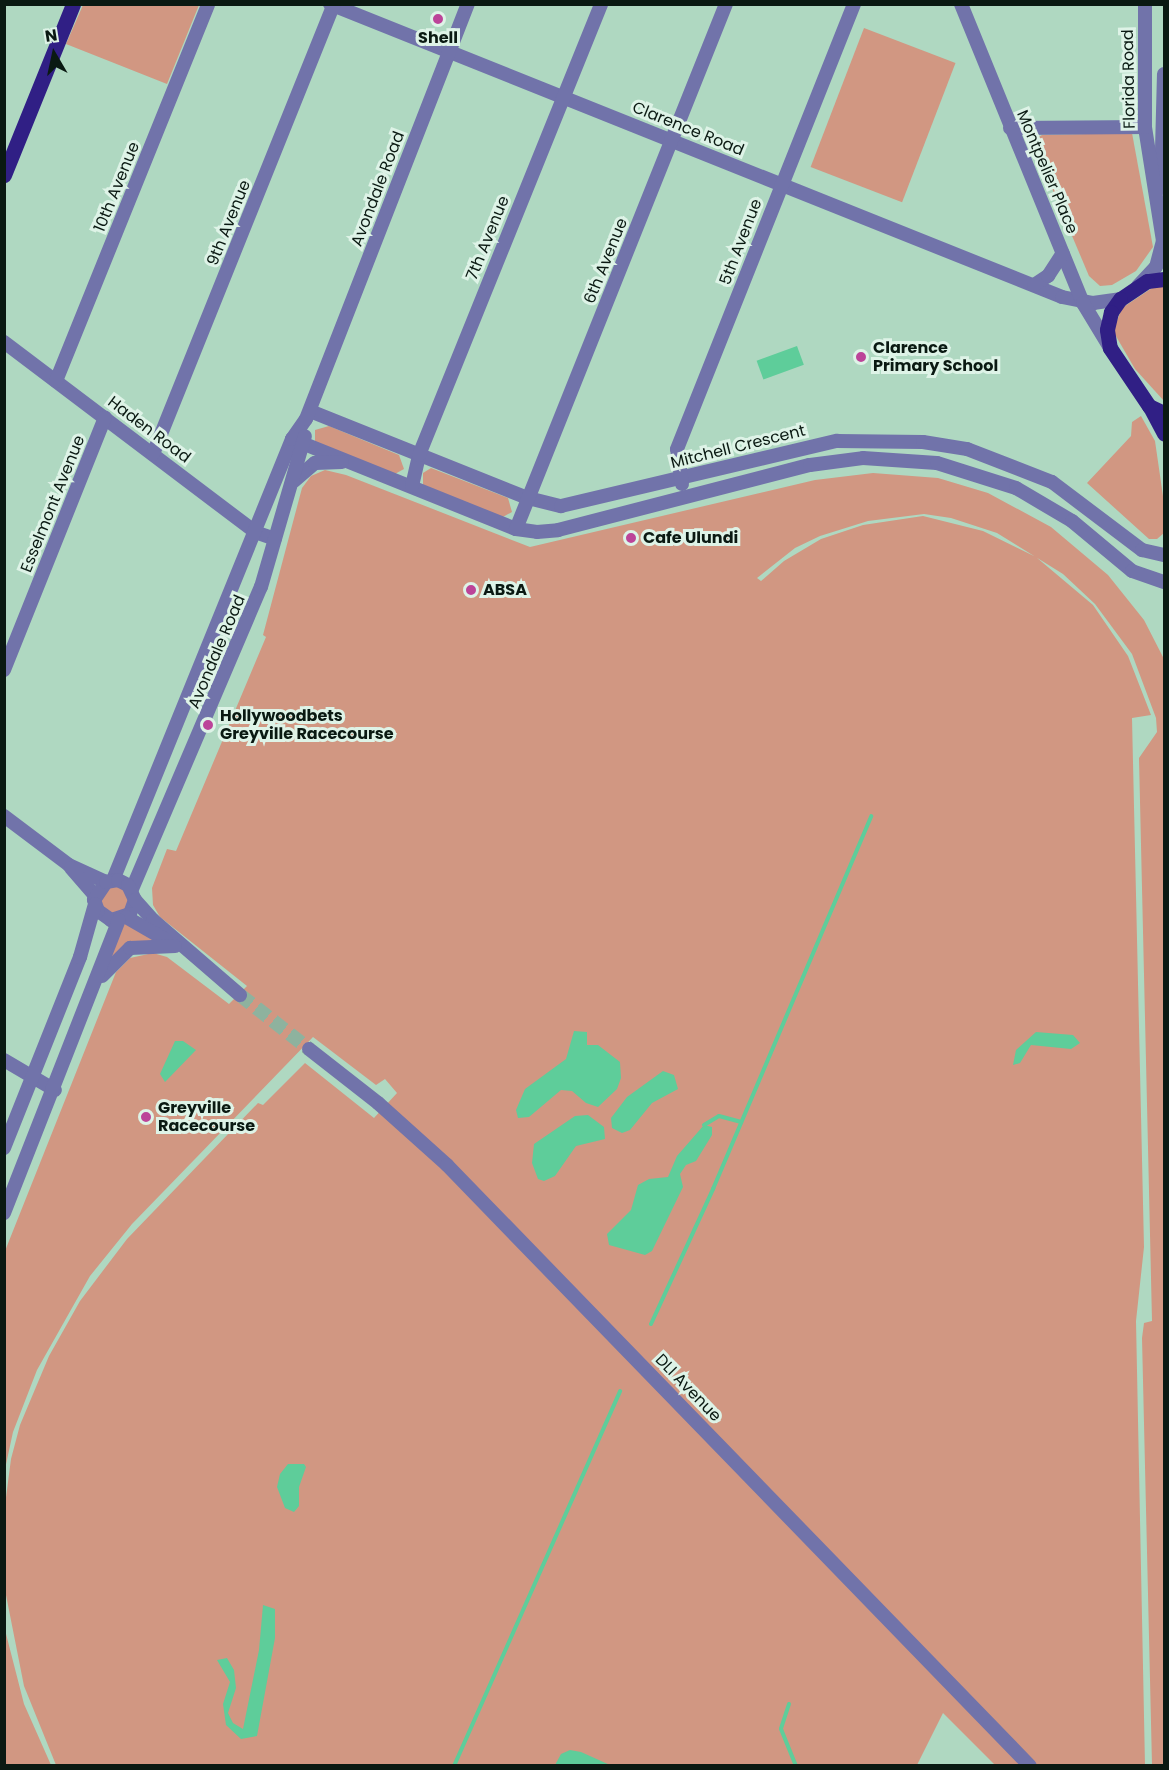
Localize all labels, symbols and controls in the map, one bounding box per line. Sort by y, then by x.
marker: Shell [431,12,445,26]
text: N [43,23,59,48]
north arrow [24,24,84,84]
place label: Shell [418,28,458,48]
street label: Florida Road [1119,29,1139,129]
street label: Clarence Road [629,98,747,160]
street label: Montpelier Place [1012,107,1082,237]
street label: Avondale Road [347,129,409,249]
street label: 10th Avenue [90,139,144,235]
street label: 9th Avenue [203,177,255,269]
street label: 7th Avenue [462,193,514,283]
street label: 5th Avenue [716,196,766,288]
street label: 6th Avenue [580,215,632,307]
place label: Clarence Primary School [873,338,998,376]
marker: Clarence Primary School [854,350,868,364]
street label: Haden Road [104,393,194,467]
street label: Mitchell Crescent [669,421,807,473]
street label: Esselmont Avenue [17,433,89,575]
place label: Cafe Ulundi [643,528,738,548]
marker: Cafe Ulundi [624,531,638,545]
place label: ABSA [483,580,527,600]
marker: ABSA [464,583,478,597]
street label: Avondale Road [184,592,250,712]
place label: Hollywoodbets Greyville Racecourse [220,706,394,744]
marker: Hollywoodbets Greyville Racecourse [201,718,215,732]
place label: Greyville Racecourse [158,1098,255,1136]
marker: Greyville Racecourse [139,1110,153,1124]
street label: DLI Avenue [651,1350,725,1426]

